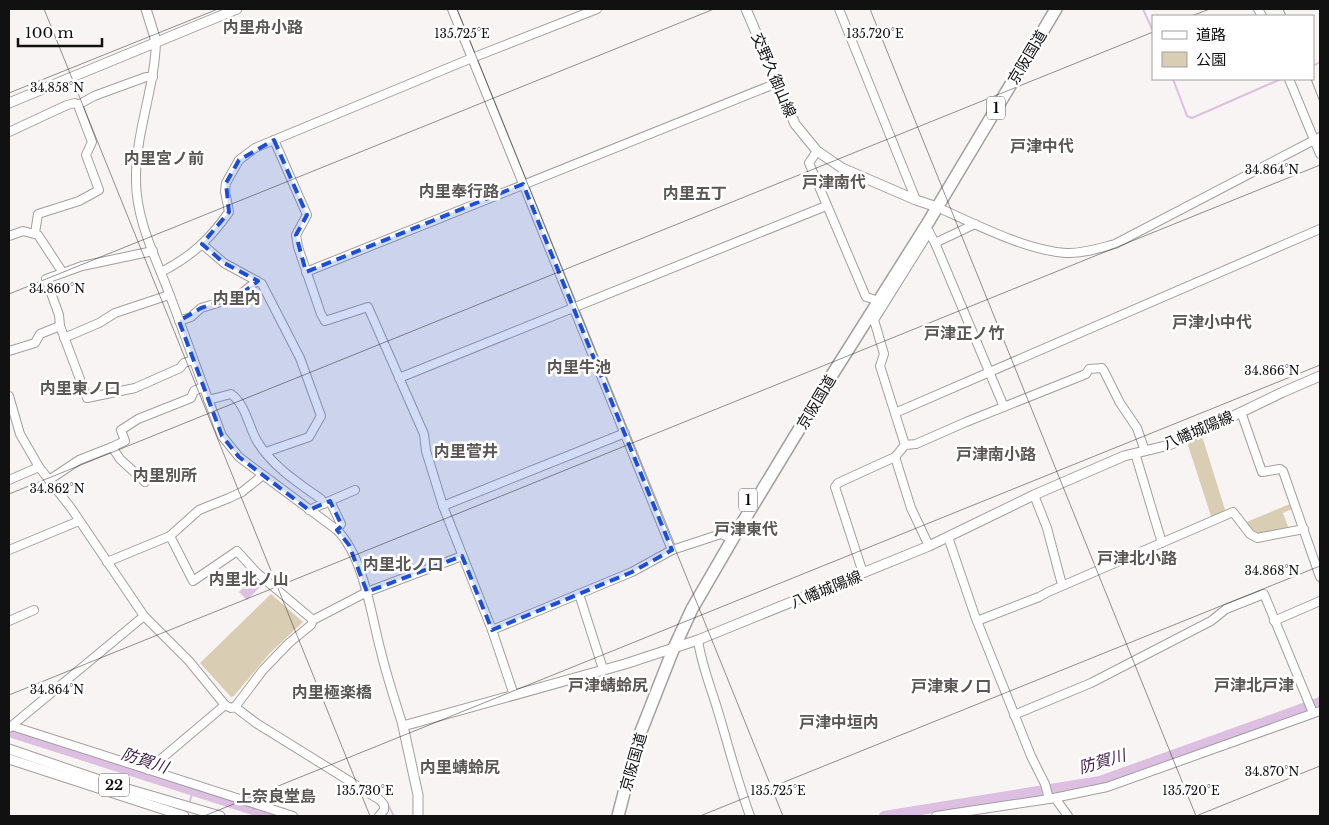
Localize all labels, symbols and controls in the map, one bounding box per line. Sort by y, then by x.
scale bar [18,15,101,47]
legend [1152,15,1314,80]
district label: 内里舟小路 [223,17,303,37]
text: 100 m [25,23,74,42]
text: 道路 [1196,25,1226,44]
text: 135.725°E [434,26,490,41]
text: 135.720°E [846,26,904,41]
street label: 京阪国道 [1003,26,1051,88]
street label: 交野久御山線 [748,30,800,120]
text: 公園 [1196,50,1226,69]
text: 34.858°N [30,80,84,95]
road number: 1 [987,96,1005,120]
district label: 戸津中代 [1010,136,1074,156]
district label: 内里宮ノ前 [124,148,204,168]
text: 34.864°N [1245,162,1299,177]
district label: 戸津南代 [802,172,866,192]
district label: 内里奉行路 [419,181,499,201]
district label: 内里五丁 [663,183,727,203]
text: 34.860°N [29,281,85,296]
district label: 内里内 [213,288,261,308]
district label: 戸津小中代 [1172,312,1252,332]
district label: 戸津正ノ竹 [924,323,1004,343]
district label: 内里牛池 [547,357,611,377]
text: 34.866°N [1244,363,1300,378]
street label: 京阪国道 [792,371,840,433]
district label: 内里東ノ口 [40,378,120,398]
street label: 八幡城陽線 [1160,407,1236,453]
district label: 内里菅井 [434,441,498,461]
district label: 戸津南小路 [956,444,1036,464]
district label: 内里別所 [133,465,197,485]
text: 34.862°N [30,481,85,496]
road number: 1 [739,488,757,512]
district label: 戸津東代 [714,519,778,539]
district label: 戸津北小路 [1097,548,1177,568]
district label: 内里北ノ口 [363,554,443,574]
text: 34.868°N [1245,563,1300,578]
street label: 八幡城陽線 [788,566,864,612]
district label: 内里北ノ山 [209,569,289,589]
district label: 戸津蜻蛉尻 [568,675,648,695]
district label: 戸津北戸津 [1214,675,1294,695]
district label: 戸津東ノ口 [911,676,991,696]
text: 34.864°N [30,682,84,697]
district label: 内里極楽橋 [292,682,372,702]
district label: 戸津中垣内 [799,712,879,732]
street label: 京阪国道 [616,731,650,793]
water label: 防賀川 [119,743,173,778]
water label: 防賀川 [1076,744,1130,777]
district label: 内里蜻蛉尻 [420,757,500,777]
text: 34.870°N [1245,764,1299,779]
road number: 22 [99,774,129,796]
text: 135.730°E [336,783,394,798]
text: 135.725°E [750,783,806,798]
text: 135.720°E [1162,783,1220,798]
district label: 上奈良堂島 [236,786,316,806]

